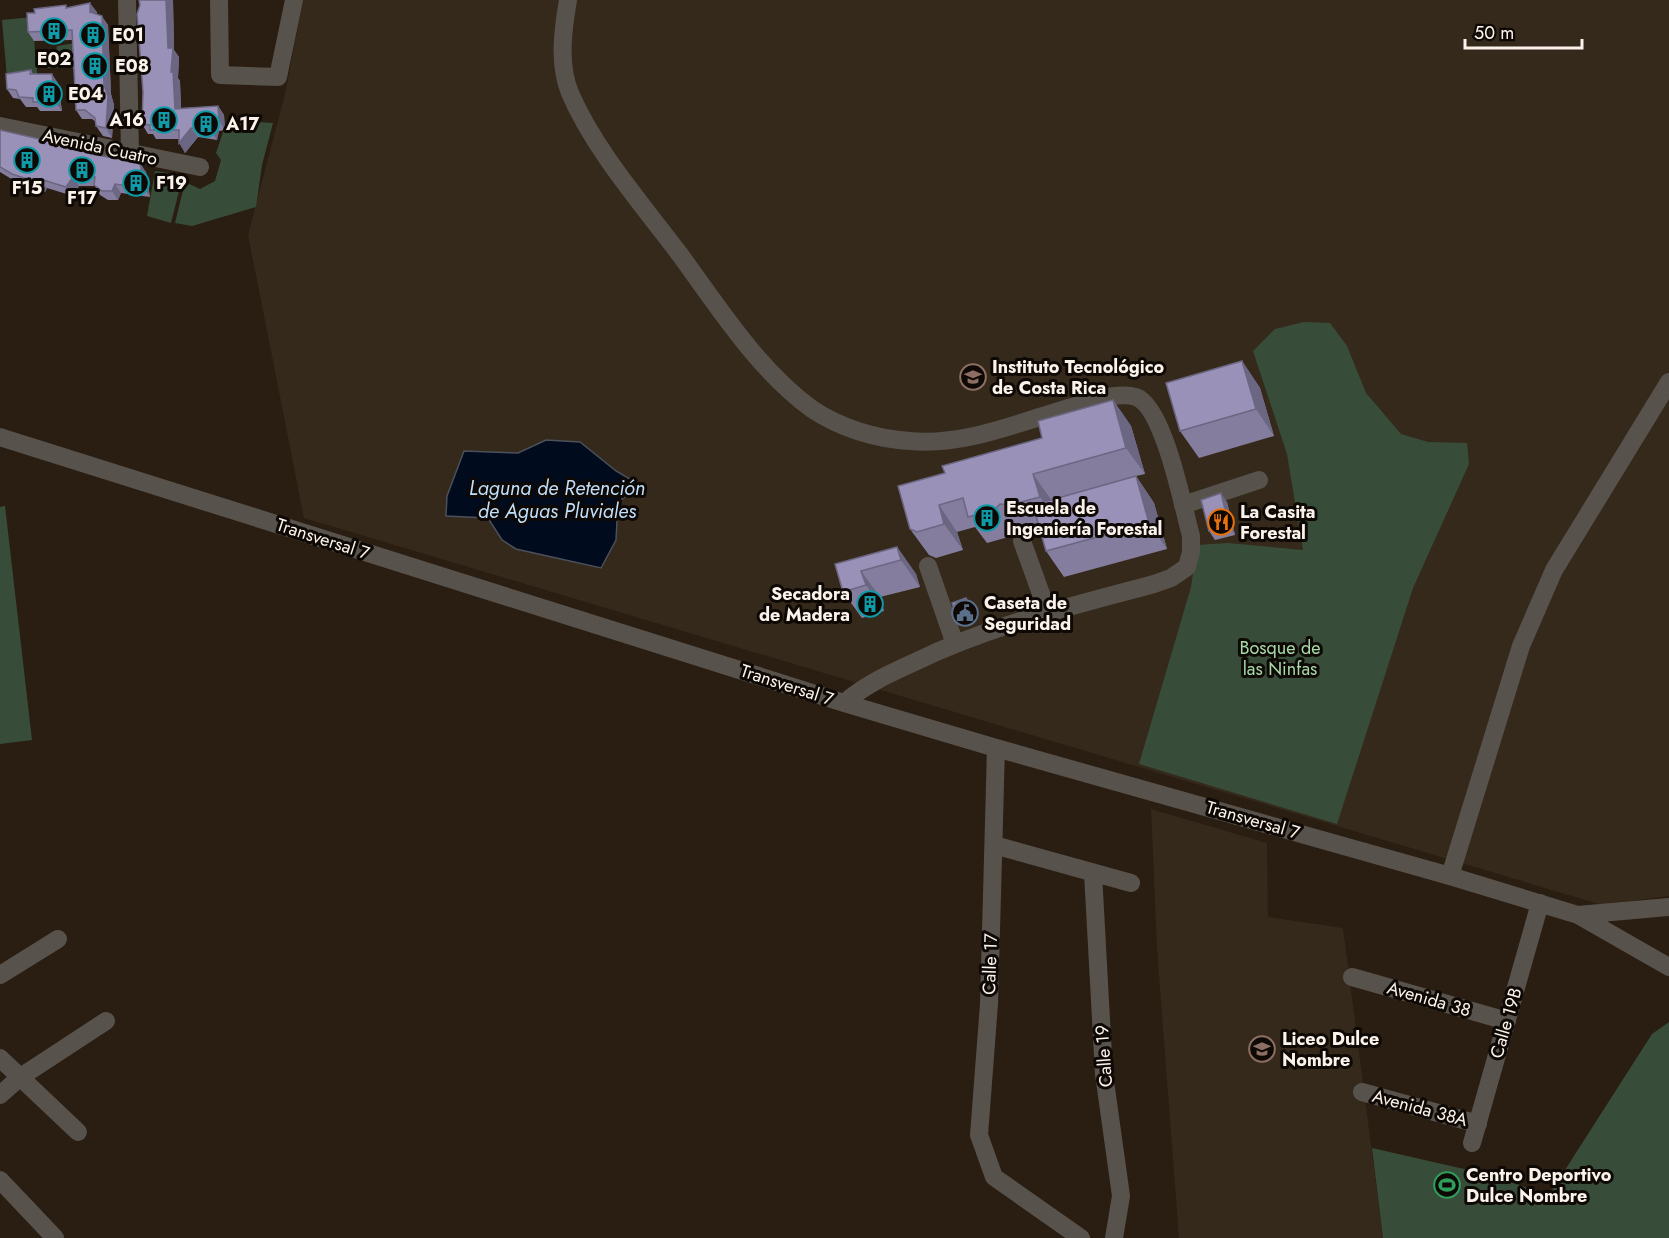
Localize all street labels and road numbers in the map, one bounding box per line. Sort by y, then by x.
street label: Avenida Cuatro [40,122,160,172]
street label: Transversal 7 [273,512,373,566]
street label: Transversal 7 [737,658,837,712]
street label: Transversal 7 [1203,794,1303,846]
street label: Calle 17 [976,932,1004,995]
street label: Avenida 38 [1384,975,1474,1023]
street label: Calle 19B [1484,985,1528,1061]
street label: Calle 19 [1089,1024,1119,1088]
street label: Avenida 38A [1369,1083,1471,1133]

